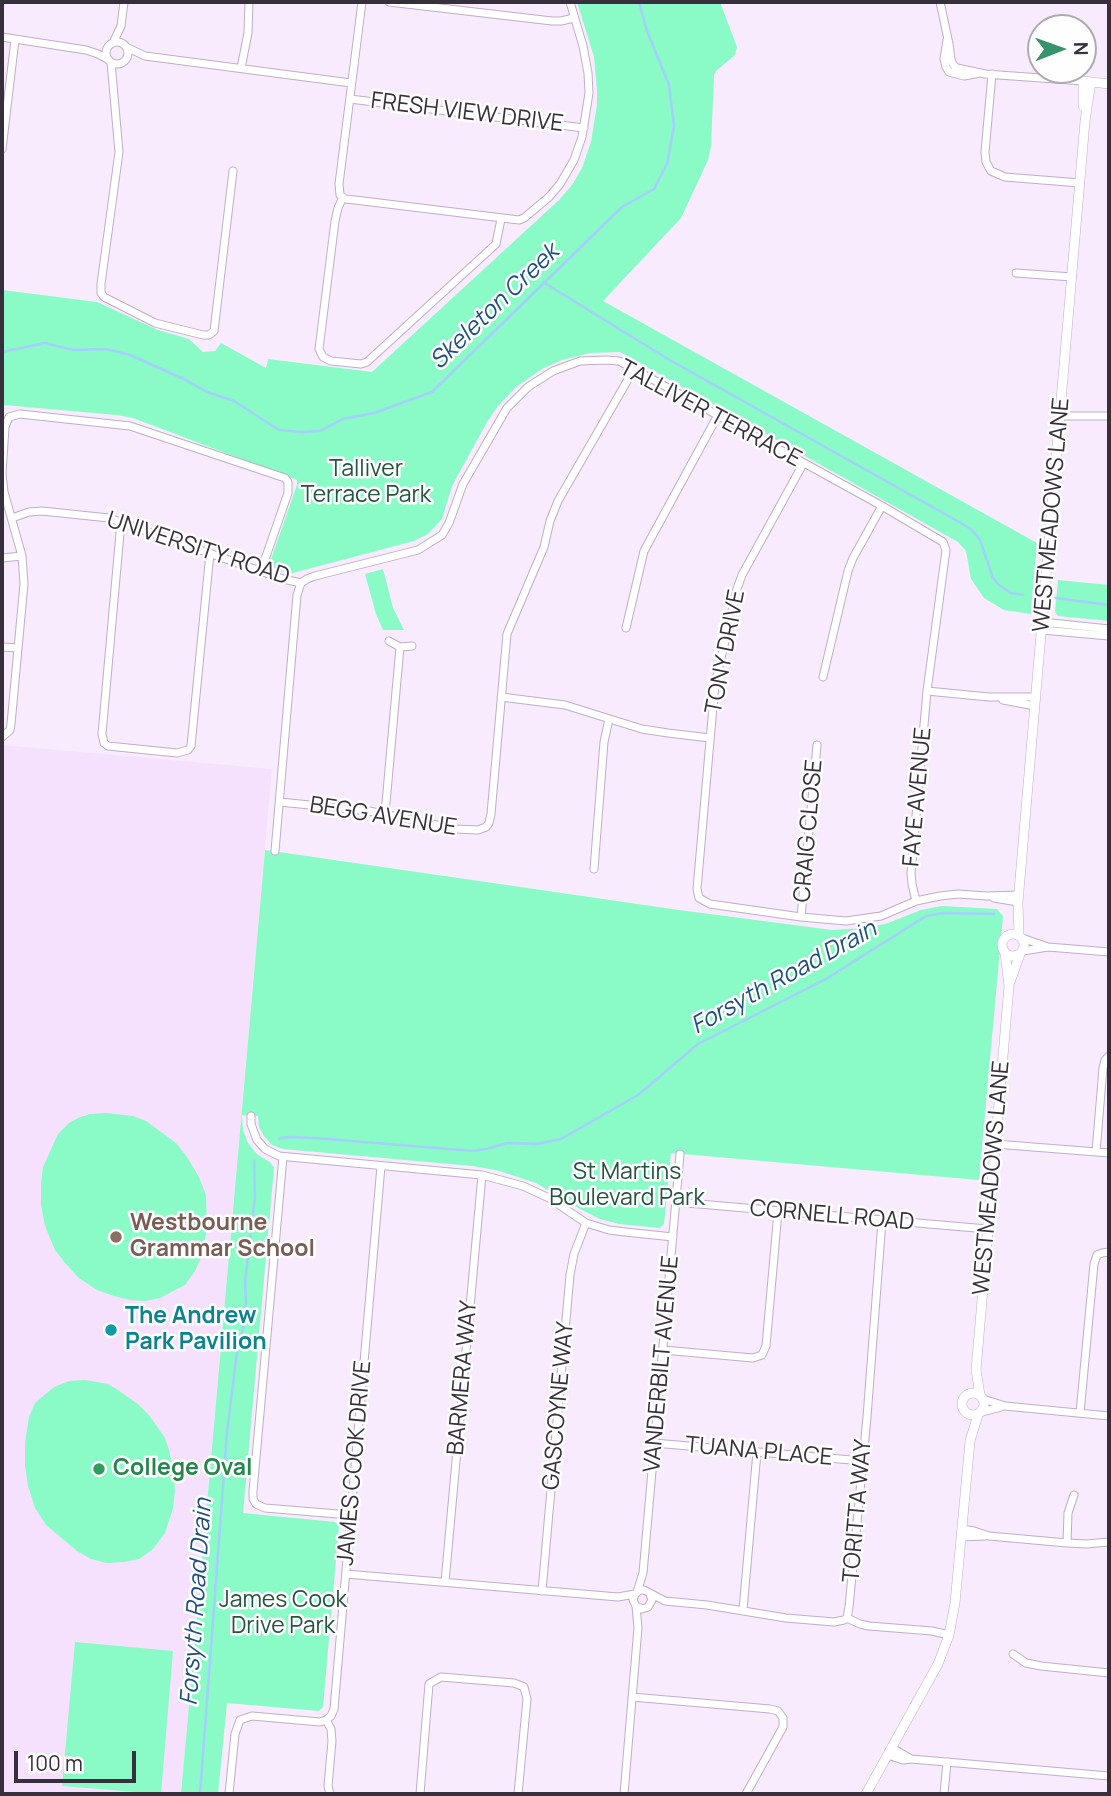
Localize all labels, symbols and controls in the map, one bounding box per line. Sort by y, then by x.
north arrow [1027,14,1097,84]
text: N [1068,42,1094,56]
street label: FRESH VIEW DRIVE [369,87,565,139]
water label: Skeleton Creek [425,238,565,376]
street label: TALLIVER TERRACE [614,354,806,474]
street label: WESTMEADOWS LANE [1028,397,1076,633]
park label: Talliver Terrace Park [301,456,431,510]
street label: UNIVERSITY ROAD [103,506,293,592]
street label: TONY DRIVE [700,588,752,716]
street label: FAYE AVENUE [898,726,938,868]
street label: CRAIG CLOSE [789,758,829,904]
street label: BEGG AVENUE [308,792,458,842]
water label: Forsyth Road Drain [686,915,882,1041]
street label: WESTMEADOWS LANE [968,1060,1016,1296]
park label: St Martins Boulevard Park [549,1159,705,1213]
street label: CORNELL ROAD [748,1195,916,1237]
place label: Westbourne Grammar School [130,1210,315,1264]
marker: Westbourne Grammar School [108,1229,124,1245]
street label: VANDERBILT AVENUE [639,1254,685,1474]
street label: BARMERA WAY [442,1300,484,1456]
place label: The Andrew Park Pavilion [125,1303,267,1357]
street label: GASCOYNE WAY [538,1321,580,1491]
marker: The Andrew Park Pavilion [103,1322,119,1338]
street label: JAMES COOK DRIVE [332,1359,378,1567]
street label: TUANA PLACE [684,1432,834,1472]
street label: TORITTA WAY [838,1438,878,1584]
place label: College Oval [113,1455,253,1483]
marker: College Oval [91,1461,107,1477]
water label: Forsyth Road Drain [175,1497,219,1707]
park label: James Cook Drive Park [219,1587,347,1641]
scale bar [18,1736,140,1780]
text: 100 m [27,1749,83,1777]

